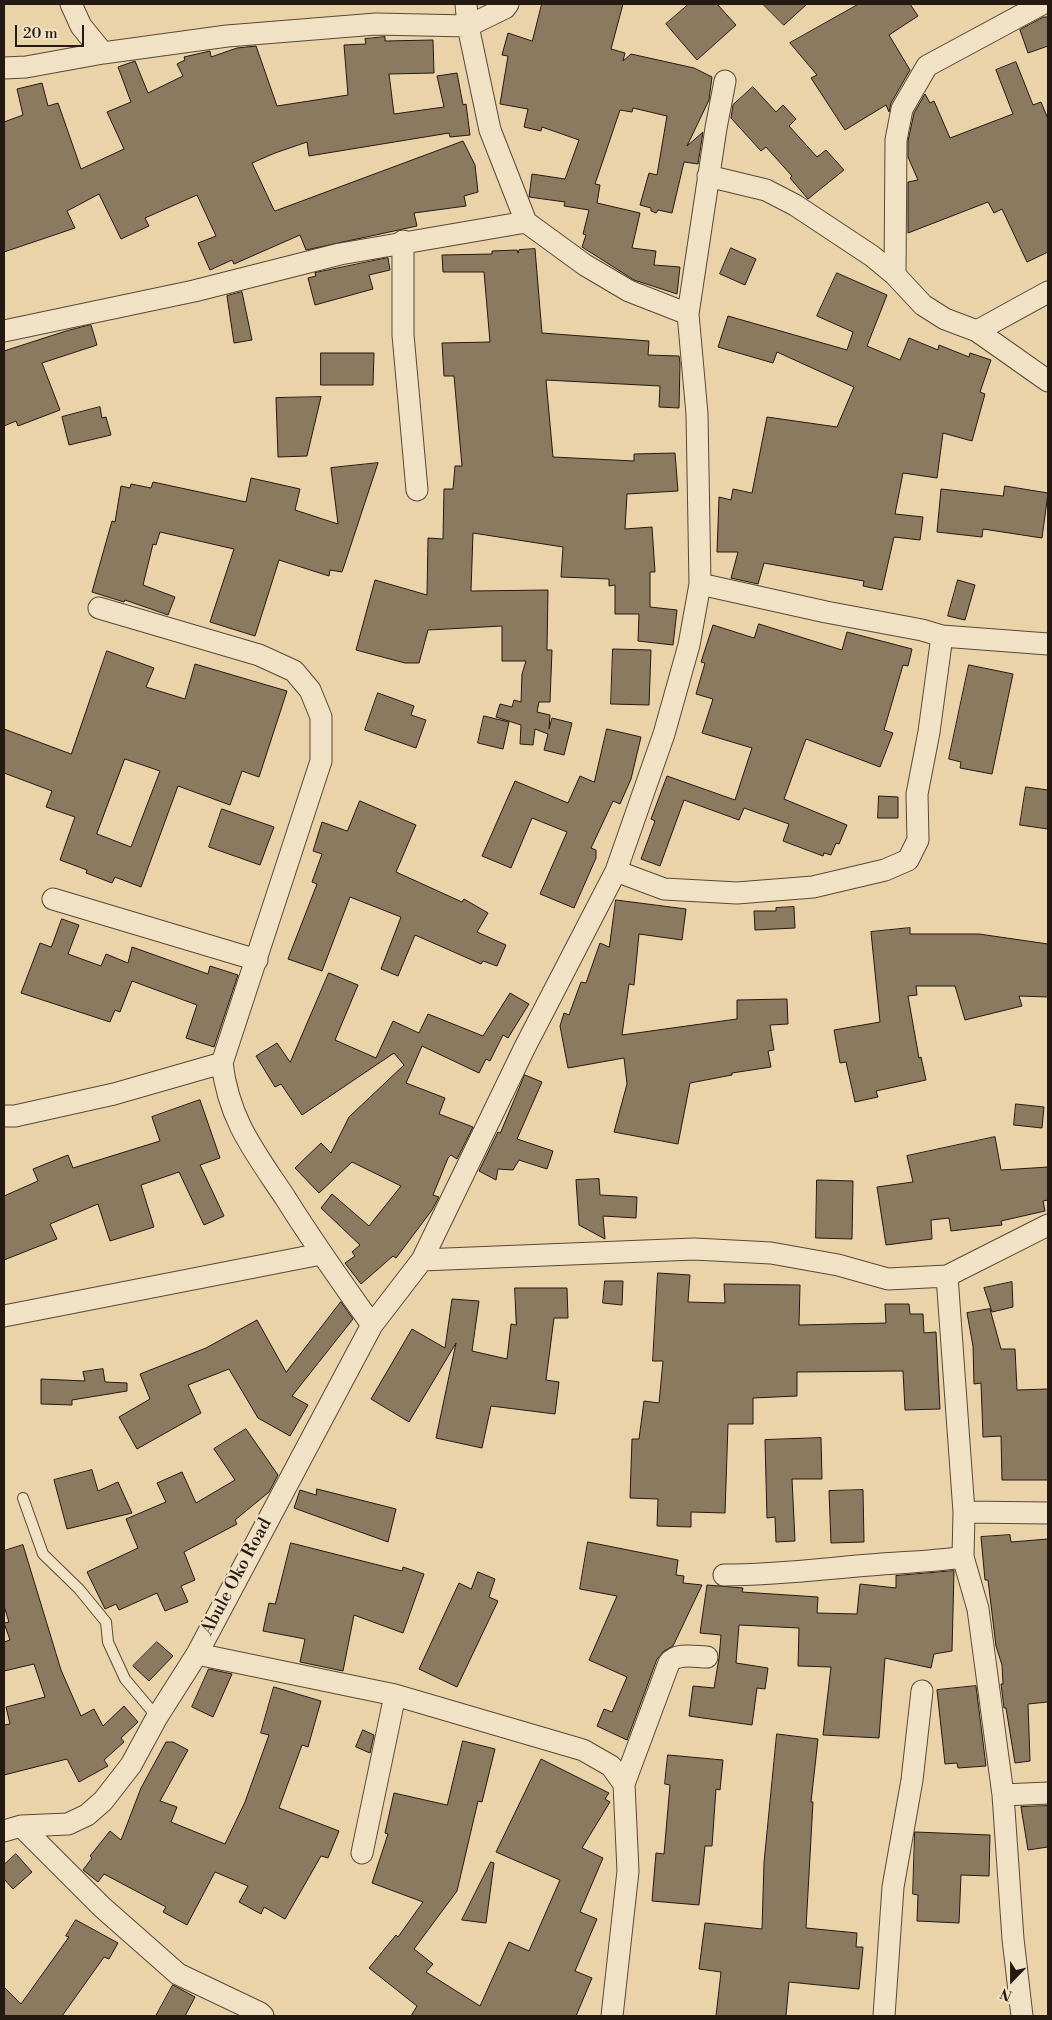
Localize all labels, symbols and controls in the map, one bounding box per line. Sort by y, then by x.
scale bar [18,15,86,47]
text: 20 m [23,24,58,43]
street label: Abule Oko Road [197,1515,277,1639]
north arrow [987,1955,1037,2005]
text: N [998,1983,1015,2004]

